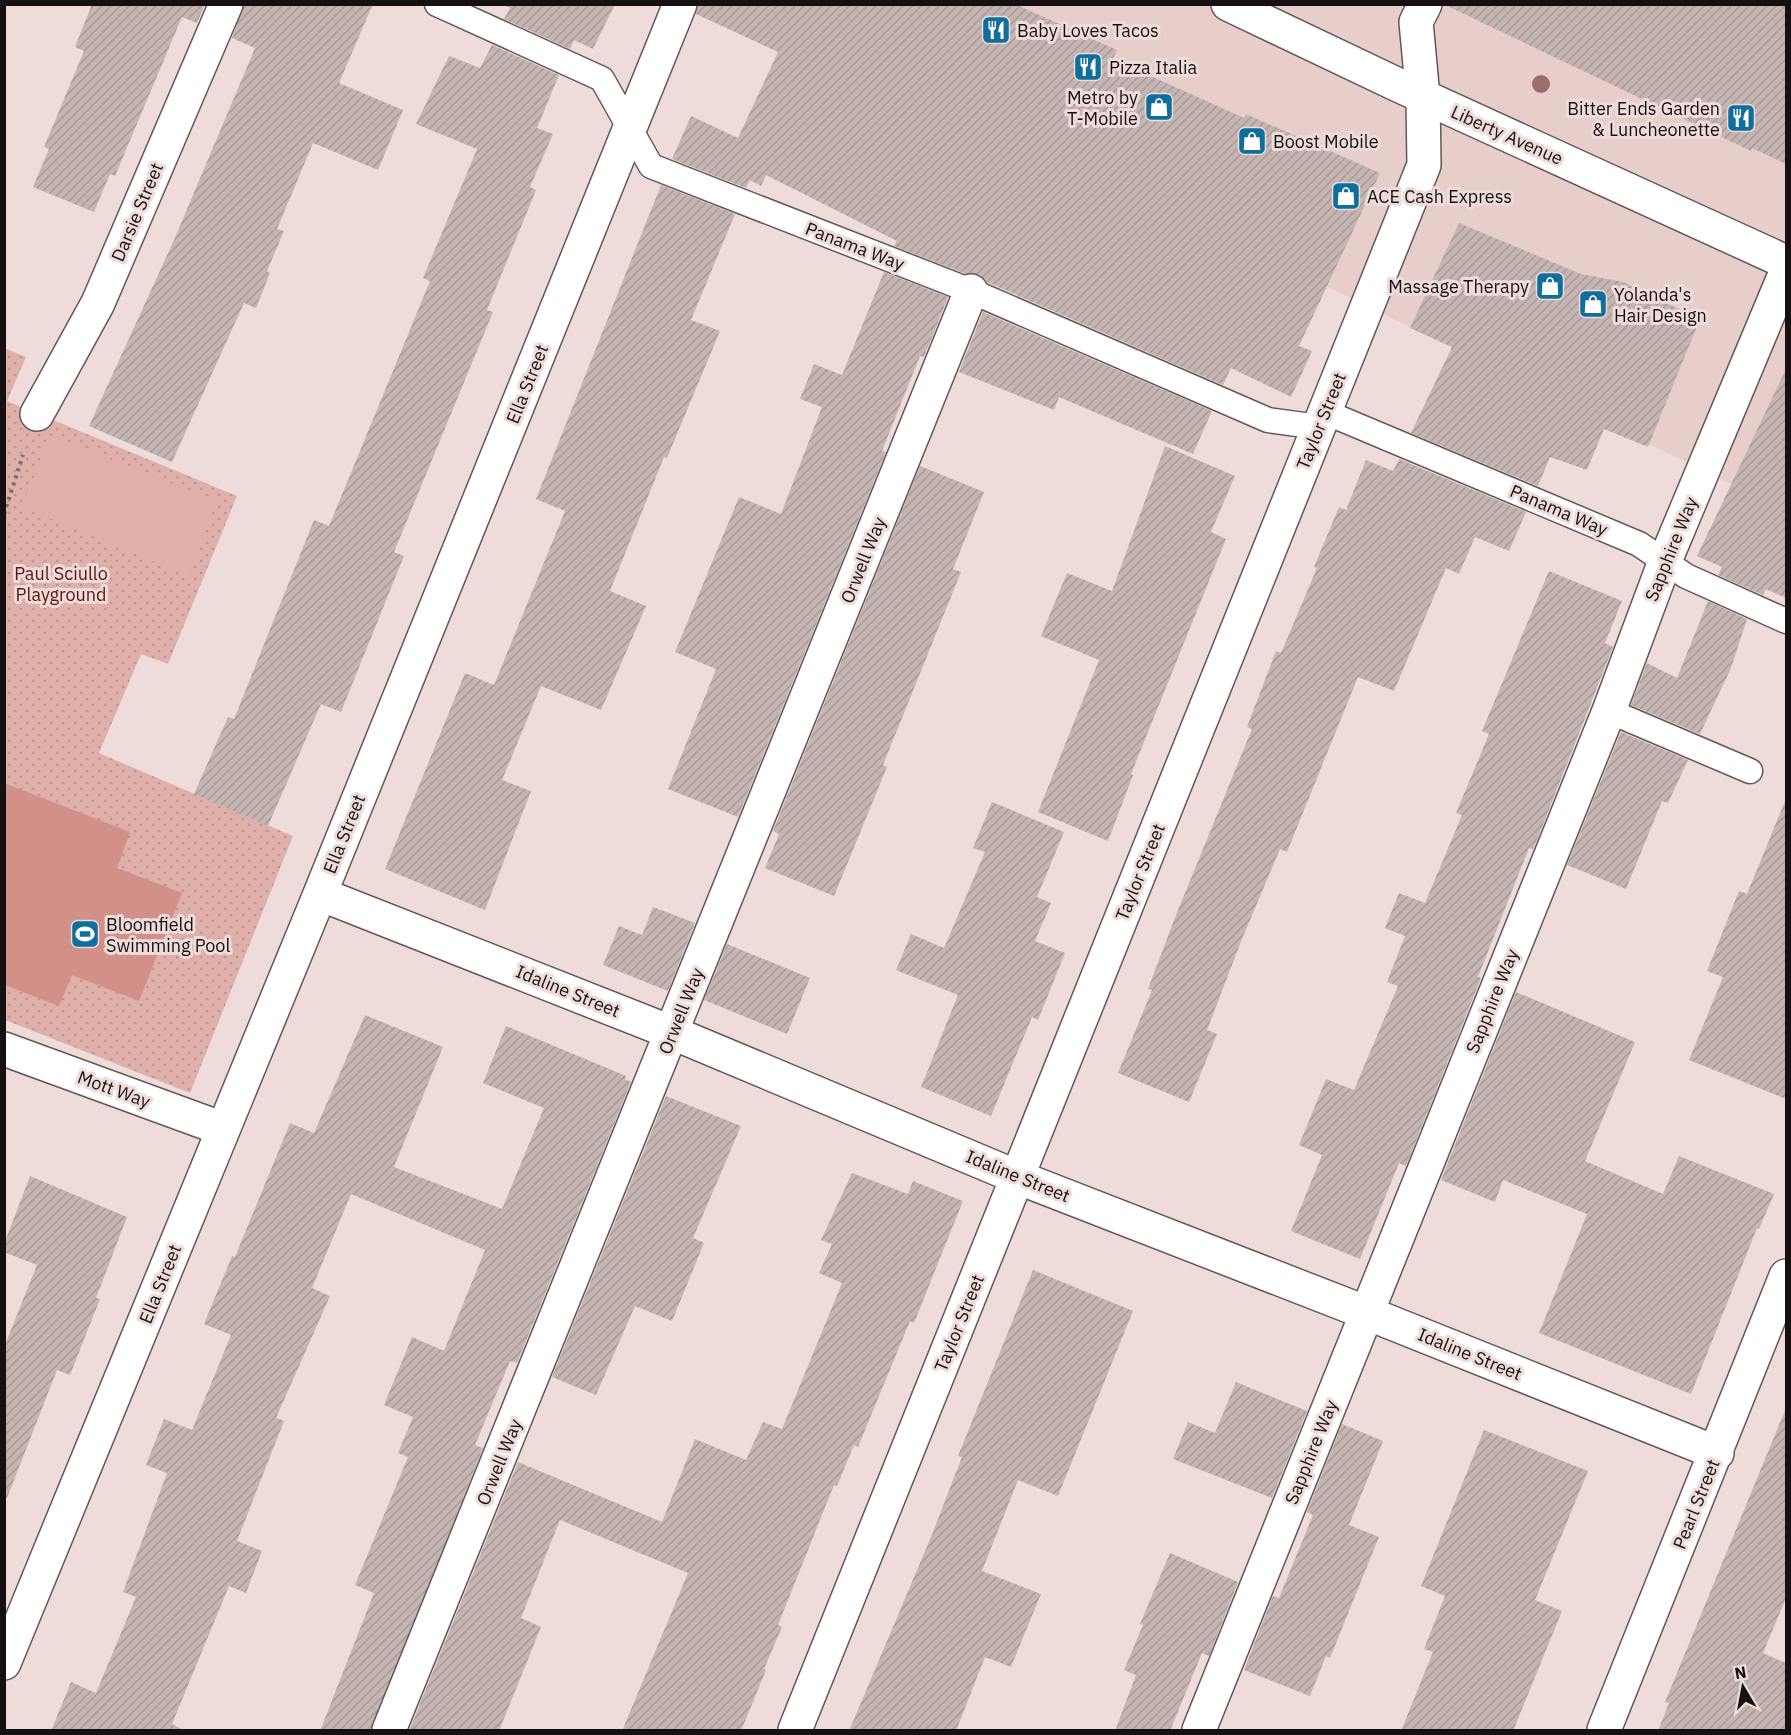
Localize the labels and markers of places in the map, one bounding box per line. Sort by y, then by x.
restaurant icon: Baby Loves Tacos [980,14,1012,46]
place label: Baby Loves Tacos [1017,19,1159,42]
restaurant icon: Pizza Italia [1072,51,1104,83]
place label: Pizza Italia [1109,56,1197,79]
place label: Metro by T-Mobile [1067,86,1138,130]
shop icon: Metro by T-Mobile [1143,91,1175,123]
place label: Bitter Ends Garden & Luncheonette [1567,97,1720,141]
restaurant icon: Bitter Ends Garden & Luncheonette [1725,102,1757,134]
shop icon: Boost Mobile [1236,125,1268,157]
place label: Boost Mobile [1273,130,1379,153]
shop icon: ACE Cash Express [1330,180,1362,212]
place label: ACE Cash Express [1367,185,1512,208]
shop icon: Massage Therapy [1534,270,1566,302]
place label: Massage Therapy [1388,275,1529,298]
place label: Yolanda's Hair Design [1614,283,1707,327]
shop icon: Yolanda's Hair Design [1577,288,1609,320]
place label: Bloomfield Swimming Pool [106,913,230,957]
sports icon: Bloomfield Swimming Pool [69,918,101,950]

